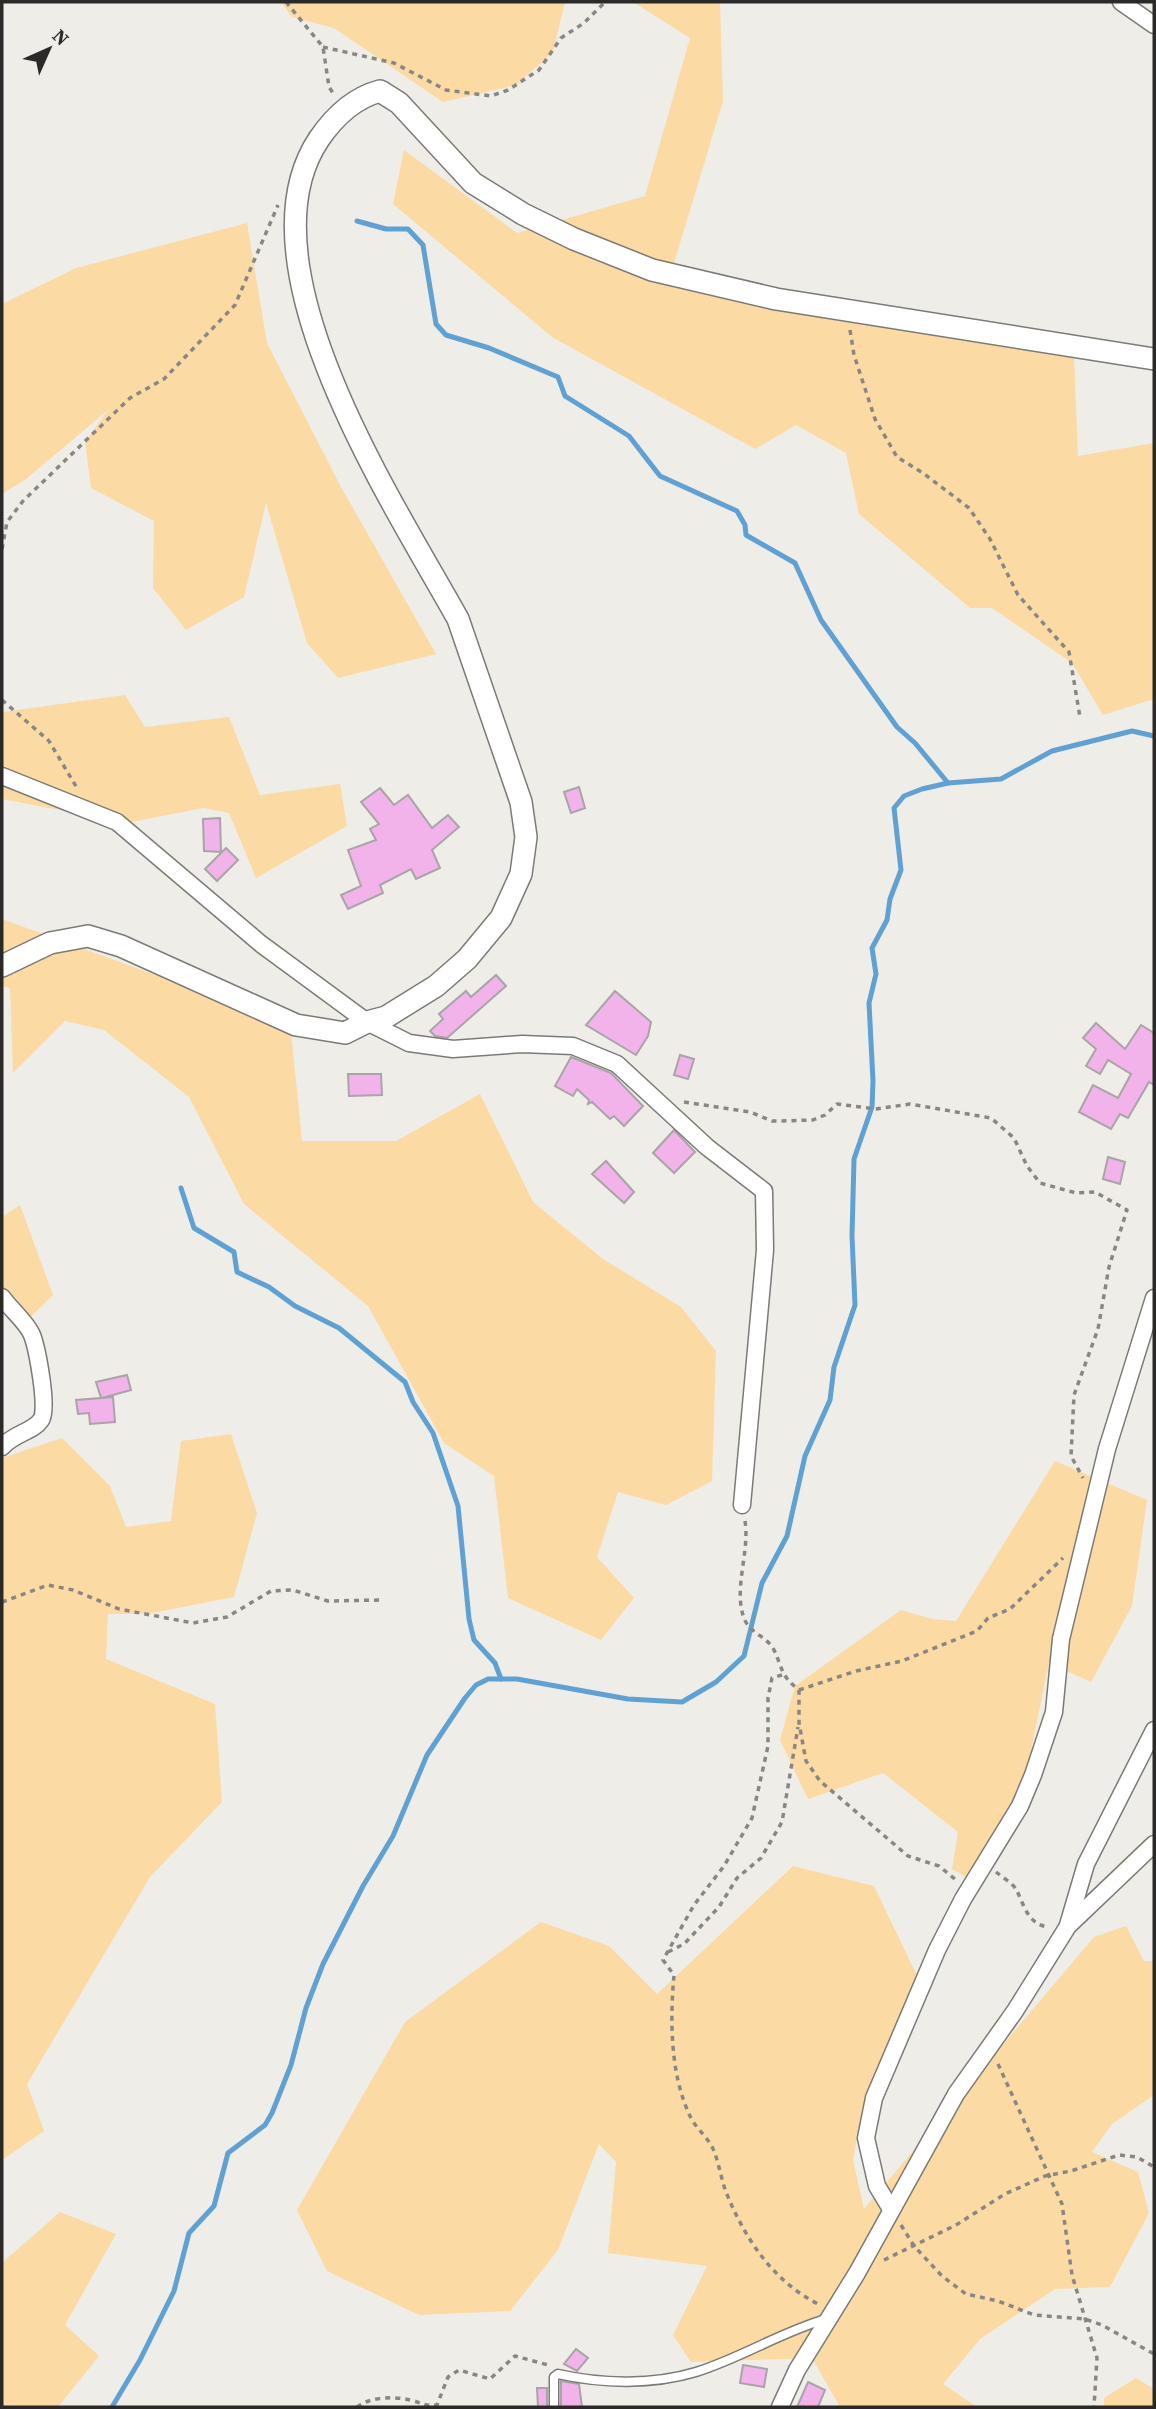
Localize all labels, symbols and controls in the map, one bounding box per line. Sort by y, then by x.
north arrow [14,14,84,84]
text: N [47,23,75,51]

